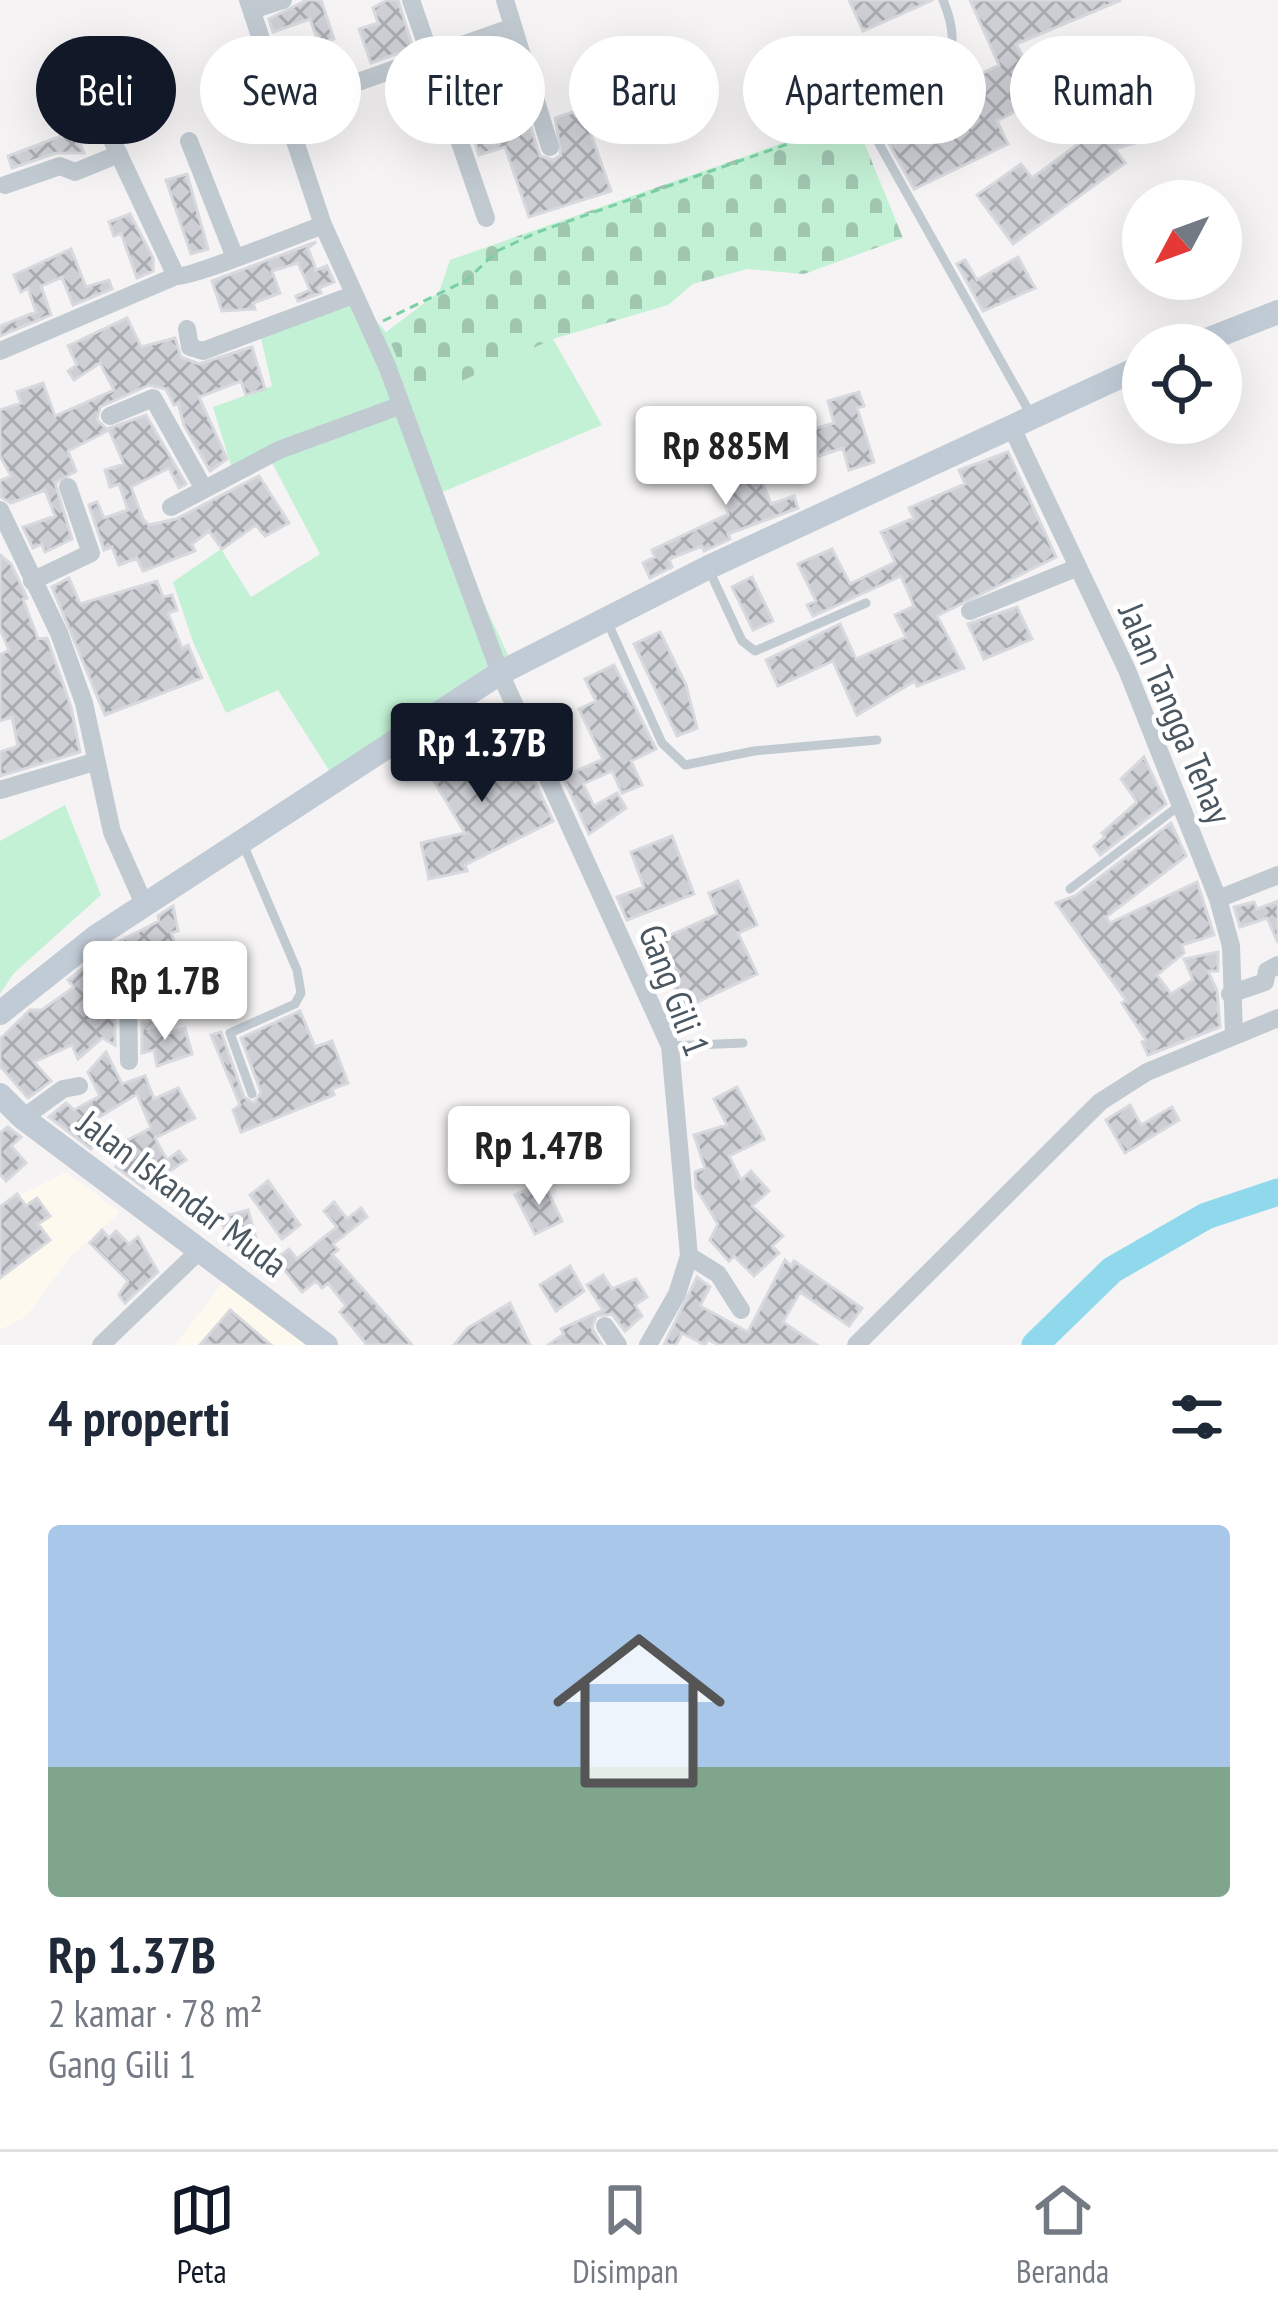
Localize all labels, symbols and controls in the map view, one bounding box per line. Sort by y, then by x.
chip: Beli [36,36,176,144]
chip: Sewa [200,36,361,144]
chip: Filter [385,36,545,144]
chip: Baru [569,36,719,144]
chip: Apartemen [743,36,986,144]
chip: Rumah [1010,36,1195,144]
north arrow [1122,180,1242,300]
map controls [1122,180,1242,444]
button: locate [1122,324,1242,444]
pin: Rp 885M [615,406,837,508]
text: Rp 885M [663,419,789,470]
street label: Jalan Tangga Tehay [1108,595,1244,831]
pin: Rp 1.37B [358,703,606,805]
text: Rp 1.37B [418,716,546,767]
street label: Gang Gili 1 [629,918,721,1062]
pin: Rp 1.7B [54,941,276,1043]
text: Rp 1.7B [110,954,220,1005]
street label: Jalan Iskandar Muda [68,1098,297,1287]
pin: Rp 1.47B [415,1106,663,1208]
text: Rp 1.47B [475,1119,603,1170]
text: 4 properti [48,1384,230,1450]
icon: filters [1164,1384,1230,1450]
icon: home [531,1603,747,1819]
text: Rp 1.37B [48,1921,216,1987]
text: 2 kamar · 78 m² [48,1987,263,2038]
text: Gang Gili 1 [48,2038,196,2089]
tab: Peta [169,2177,235,2292]
tab: Disimpan [572,2177,678,2292]
tab: Beranda [1016,2177,1109,2292]

